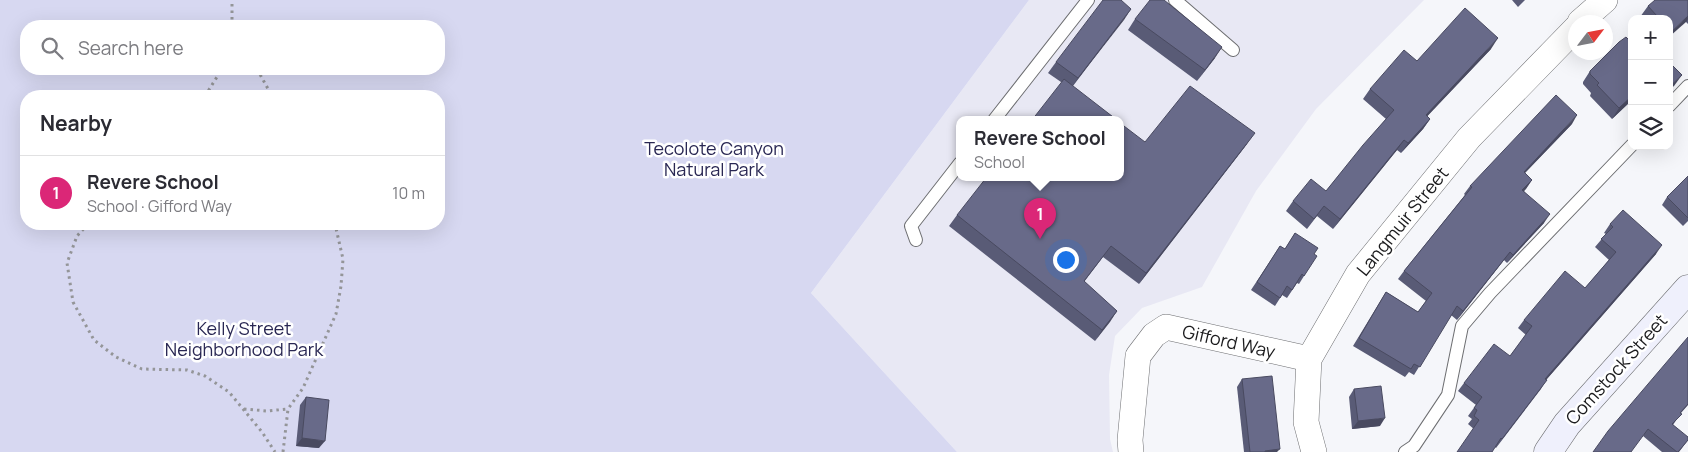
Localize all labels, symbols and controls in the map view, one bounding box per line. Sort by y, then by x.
north arrow [1568,15,1613,60]
map controls [1628,15,1673,150]
button: + [1628,15,1673,60]
search box [20,20,445,75]
icon: search [38,34,66,62]
text: Search here [78,35,184,61]
button: − [1628,60,1673,105]
button: layers [1628,105,1673,150]
text: Nearby [40,109,112,137]
popup [956,116,1124,181]
text: Revere School [974,125,1106,151]
park label: Tecolote Canyon Natural Park [644,136,784,181]
text: School [974,151,1025,173]
street label: Langmuir Street [1351,162,1453,280]
text: Revere School [87,169,219,195]
text: 1 [52,182,60,204]
text: 10 m [392,182,425,204]
text: School · Gifford Way [87,195,232,217]
pin: 1 [1024,198,1056,239]
your location [1053,247,1079,273]
street label: Comstock Street [1560,309,1672,429]
park label: Kelly Street Neighborhood Park [165,316,324,361]
street label: Gifford Way [1180,319,1278,363]

